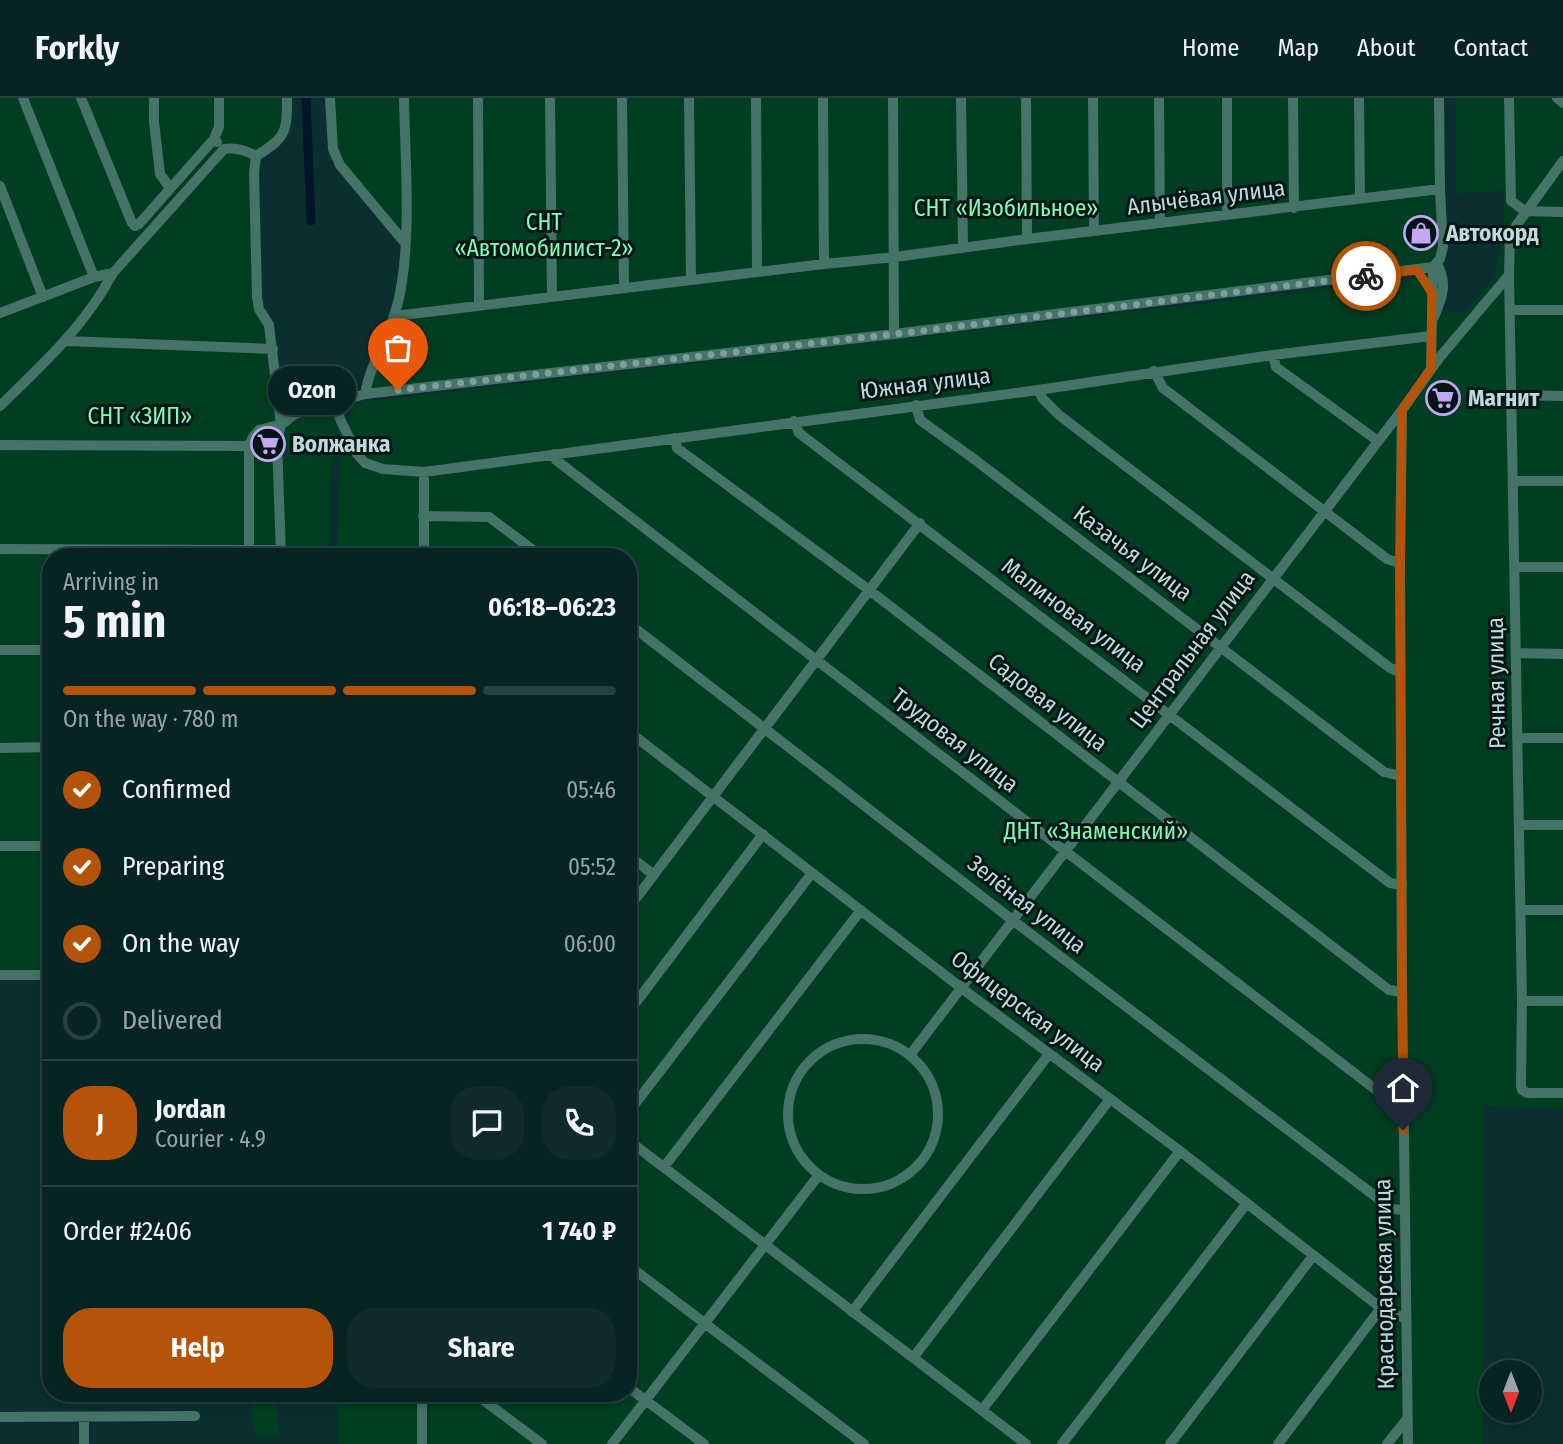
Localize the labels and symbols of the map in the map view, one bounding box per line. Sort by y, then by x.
street label: Алычёвая улица [1125,173,1287,221]
park label: СНТ «Изобильное» [914,194,1098,222]
park label: СНТ «Автомобилист-2» [454,208,634,262]
shop icon: Автокорд [1402,214,1440,252]
place label: Автокорд [1445,219,1539,247]
courier [1331,241,1401,311]
pin [368,318,428,390]
street label: Южная улица [858,361,992,405]
callout: Ozon [268,366,356,414]
supermarket icon: Магнит [1424,379,1462,417]
place label: Магнит [1468,384,1541,412]
park label: СНТ «ЗИП» [88,402,192,430]
supermarket icon: Волжанка [249,425,287,463]
place label: Волжанка [292,430,390,458]
street label: Казачья улица [1068,499,1198,607]
street label: Малиновая улица [996,552,1152,678]
street label: Центральная улица [1123,564,1261,734]
street label: Речная улица [1481,617,1511,749]
street label: Садовая улица [983,647,1113,757]
street label: Трудовая улица [886,682,1024,798]
park label: ДНТ «Знаменский» [1003,817,1188,845]
street label: Зелёная улица [962,849,1092,959]
street label: Офицерская улица [946,944,1110,1078]
pin [1373,1058,1433,1130]
street label: Краснодарская улица [1368,1178,1400,1390]
north arrow [1479,1360,1542,1423]

